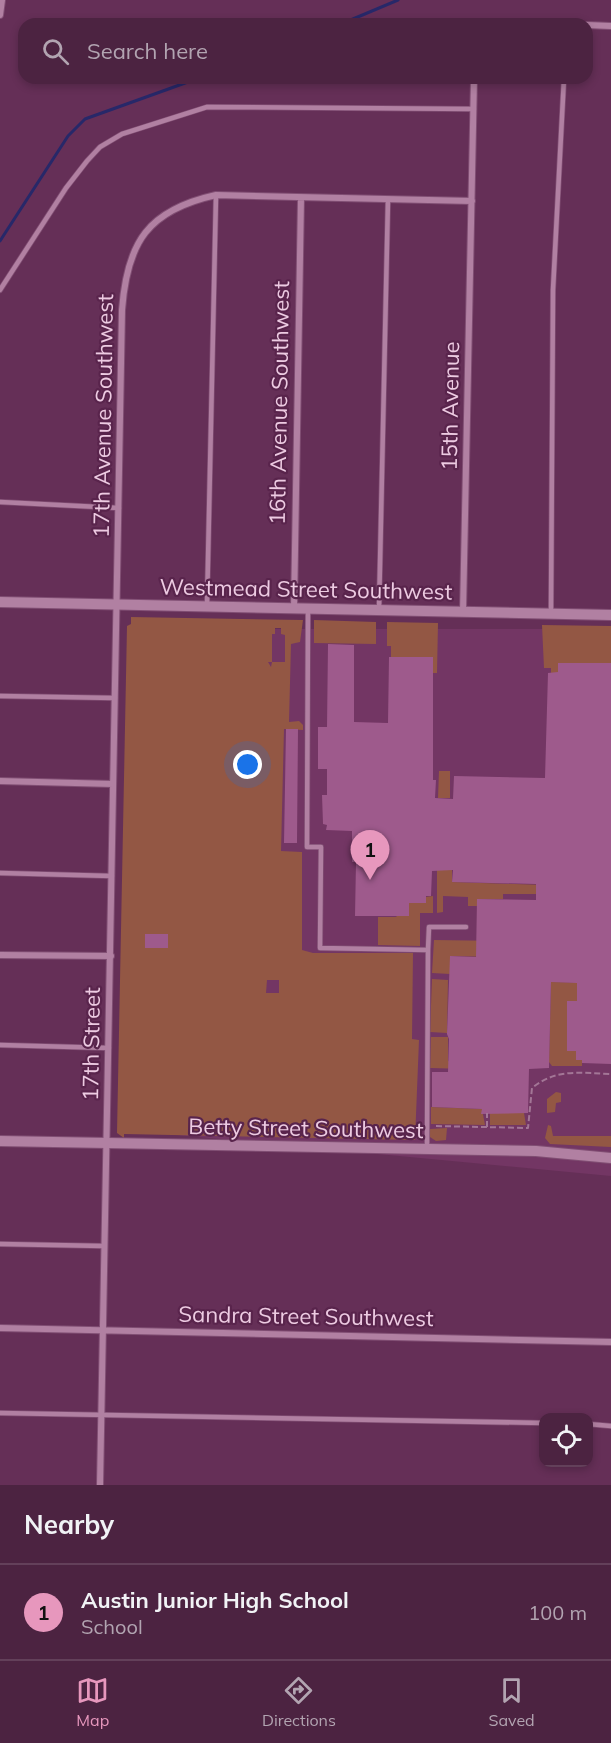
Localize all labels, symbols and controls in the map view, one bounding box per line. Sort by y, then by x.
search box [18,18,593,84]
icon: search [39,35,72,68]
text: Search here [87,37,208,65]
street label: 16th Avenue Southwest [263,280,295,525]
street label: 17th Avenue Southwest [87,293,119,538]
street label: 15th Avenue [435,341,465,471]
street label: Westmead Street Southwest [160,572,453,606]
your location [233,750,262,779]
pin: 1 [350,830,389,880]
street label: 17th Street [76,987,106,1101]
street label: Betty Street Southwest [188,1112,424,1144]
street label: Sandra Street Southwest [178,1300,434,1332]
map controls [539,1413,593,1467]
button: locate [539,1413,593,1467]
text: Nearby [24,1508,114,1541]
text: Austin Junior High School [81,1586,349,1614]
text: 1 [38,1600,50,1625]
text: 100 m [528,1600,587,1625]
text: School [81,1614,143,1639]
tab: Map [76,1674,109,1730]
tab: Directions [262,1674,336,1730]
tab: Saved [489,1674,535,1730]

